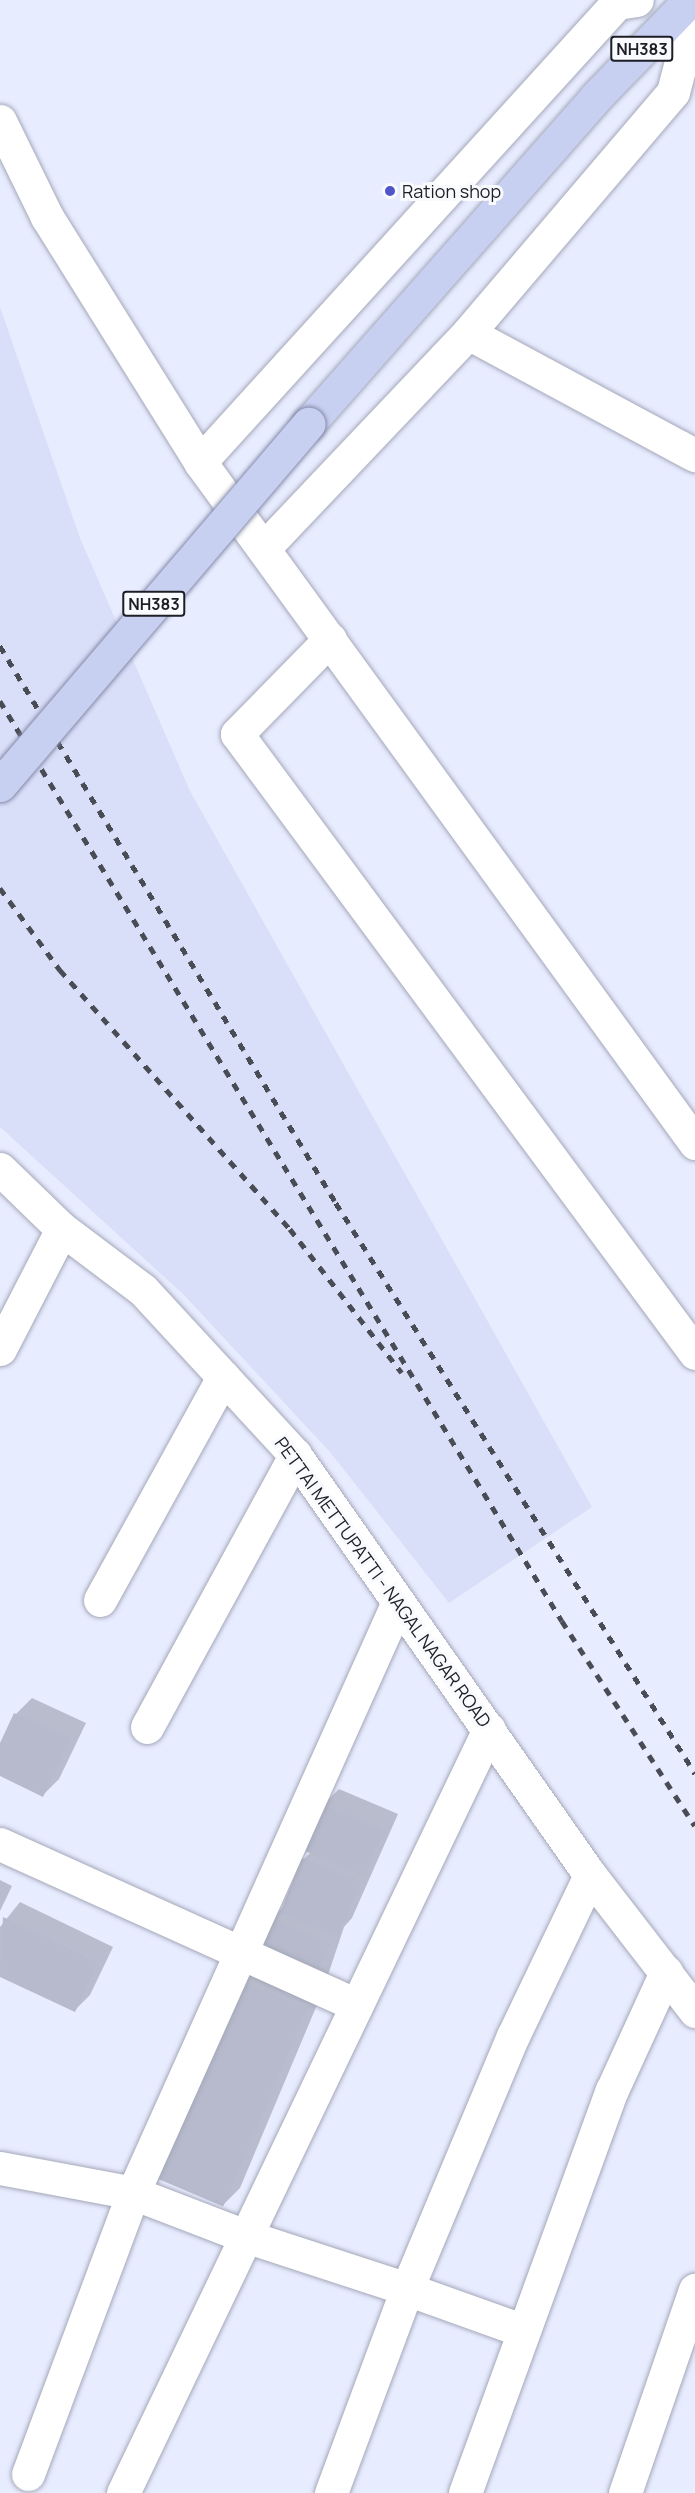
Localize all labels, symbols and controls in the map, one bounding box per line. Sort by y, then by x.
road number: NH383 [609,36,675,62]
place label: Ration shop [402,180,501,202]
marker: Ration shop [383,184,397,198]
road number: NH383 [121,591,187,617]
street label: PETTAI METTUPATTI - NAGAL NAGAR ROAD [270,1432,496,1732]

